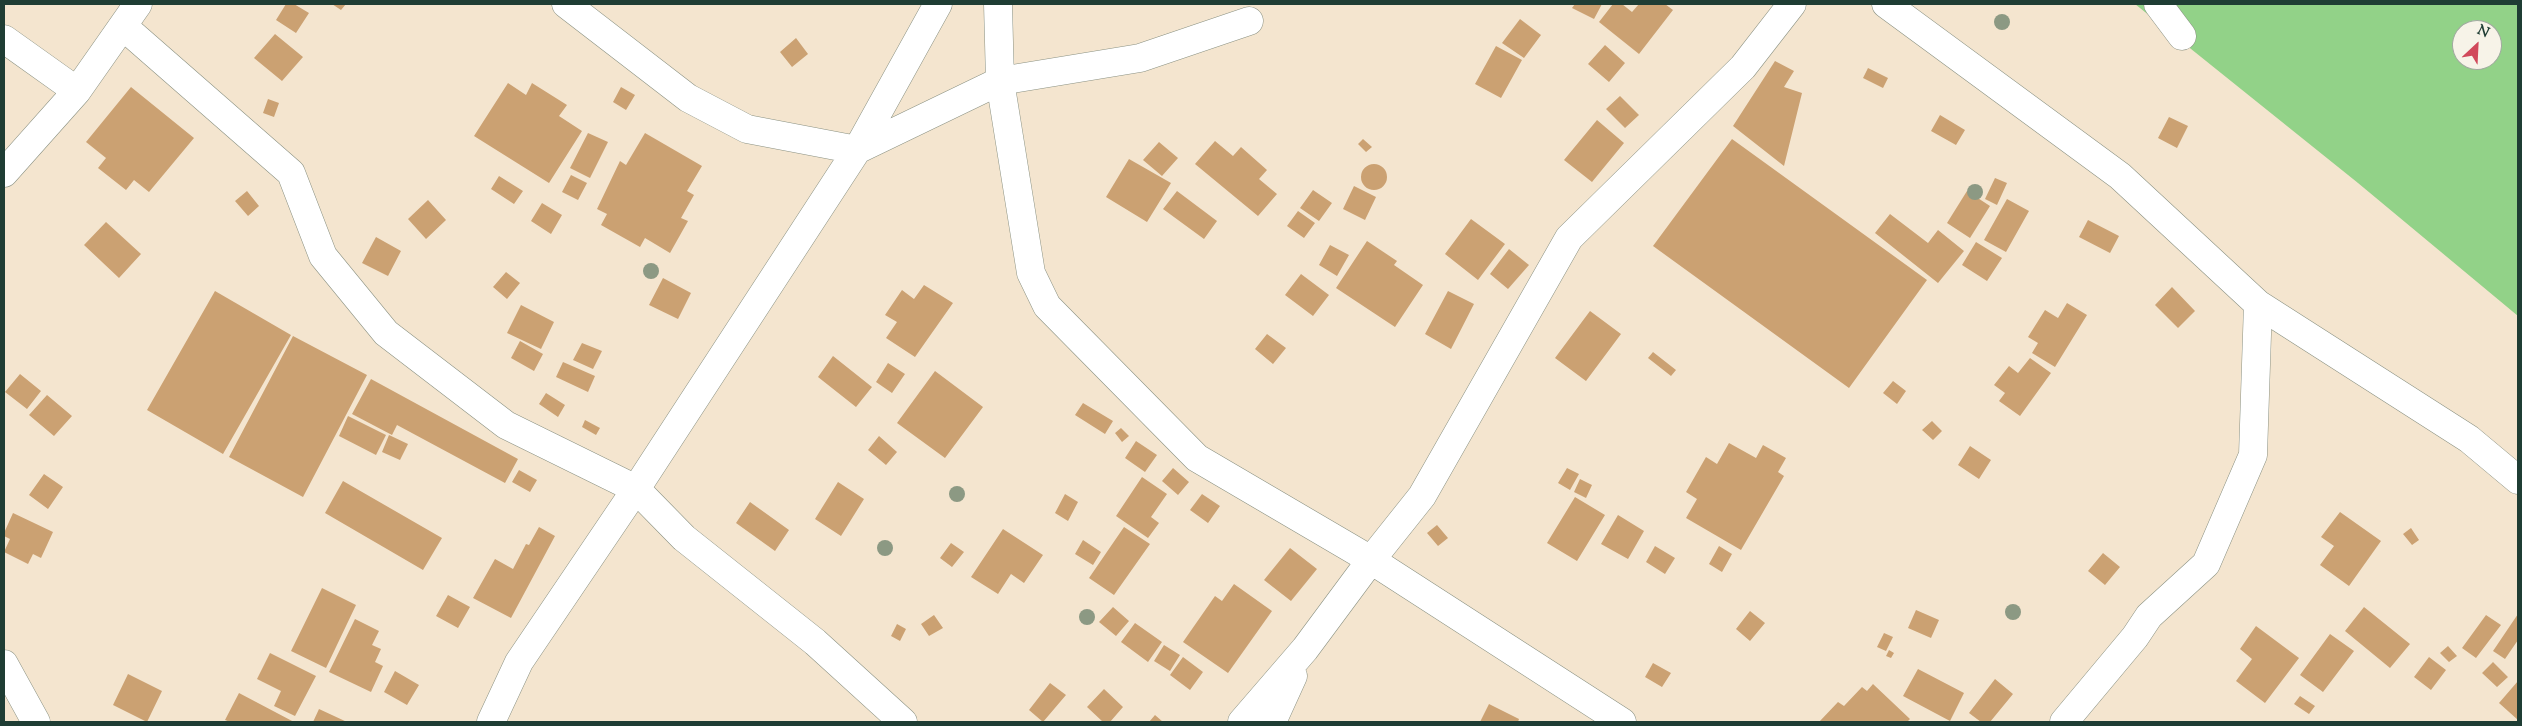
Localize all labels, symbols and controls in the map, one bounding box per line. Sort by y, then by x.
north arrow [2452,20,2502,70]
text: N [2474,21,2492,44]

